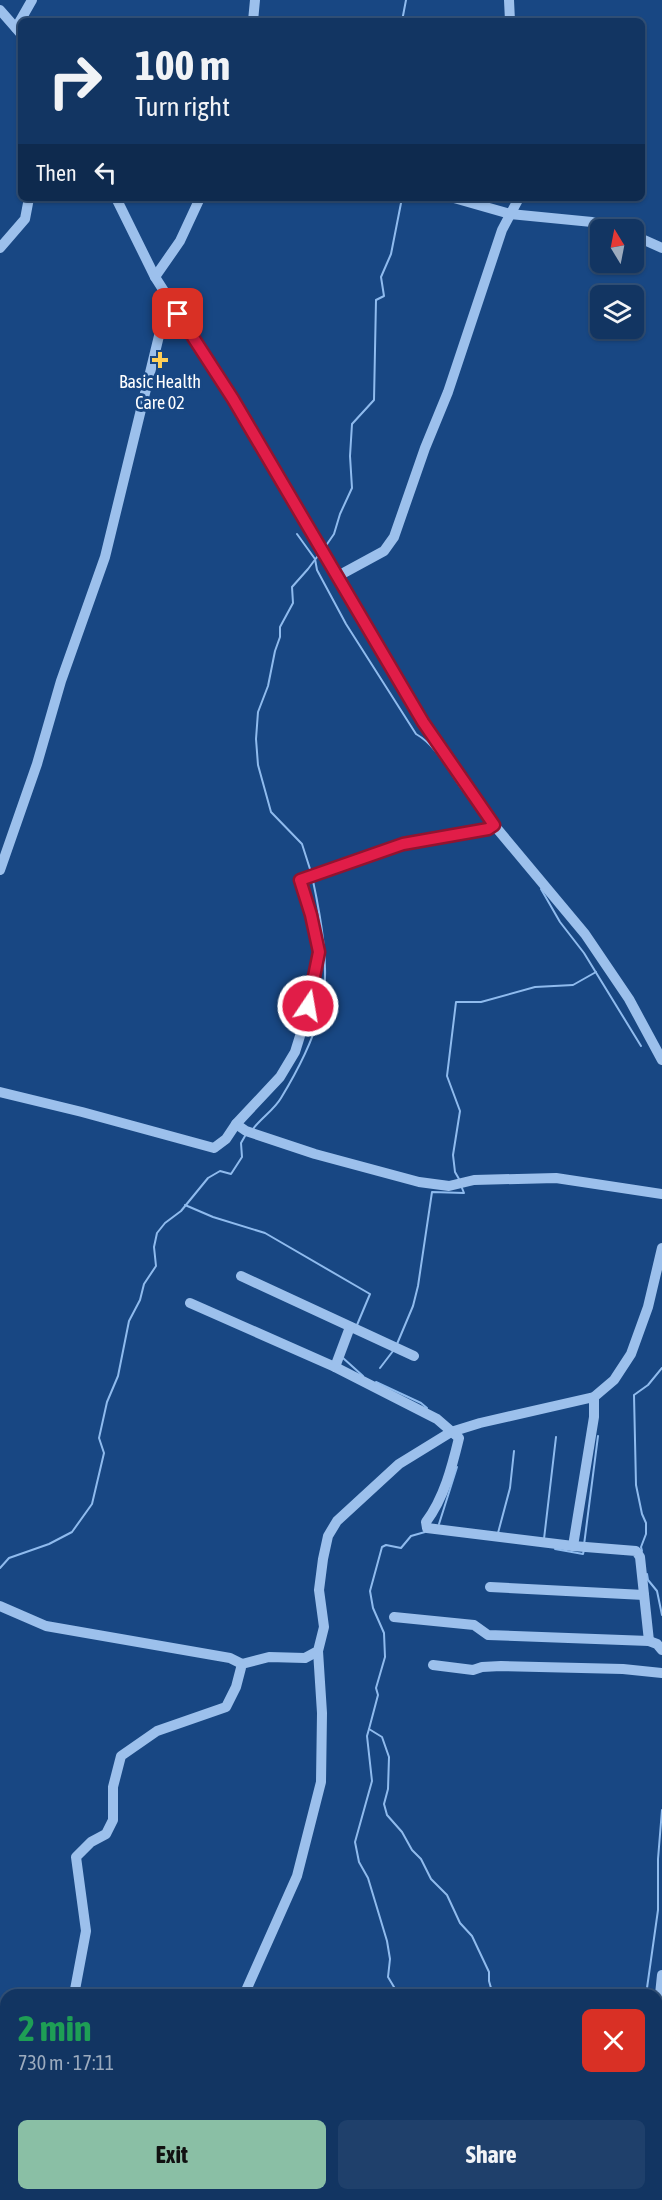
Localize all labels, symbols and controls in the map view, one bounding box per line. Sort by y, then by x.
text: 100 m [135,41,230,89]
icon: right [36,42,114,120]
text: Turn right [135,91,230,122]
icon: left [89,156,122,189]
text: Then [36,160,77,186]
north arrow [590,219,644,273]
map controls [590,219,644,339]
button: layers [590,285,644,339]
pin [152,288,203,339]
icon: arrive [161,297,194,330]
marker: Basic Health Care 02 [151,351,169,369]
place label: Basic Health Care 02 [119,371,201,413]
position arrow [276,974,340,1038]
text: 2 min [18,2007,92,2049]
button: close [582,2009,645,2072]
text: 730 m · 17:11 [18,2051,114,2074]
button: Exit [18,2120,326,2189]
button: Share [338,2120,645,2189]

